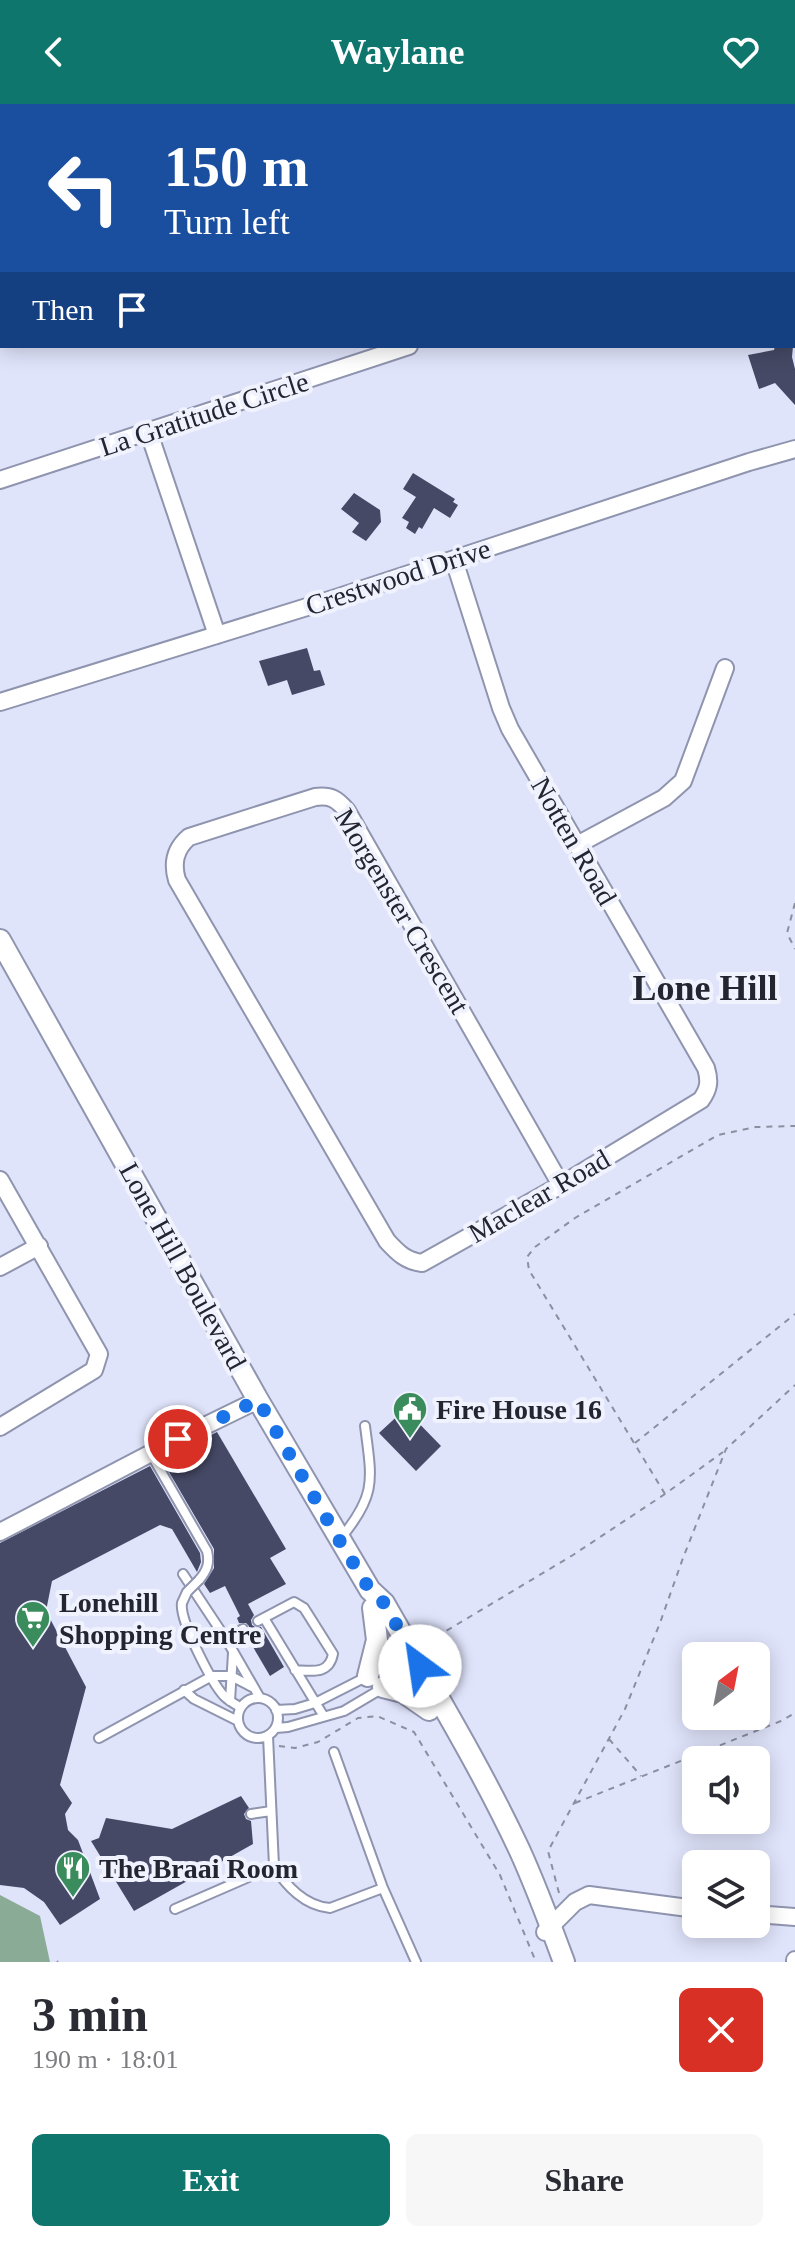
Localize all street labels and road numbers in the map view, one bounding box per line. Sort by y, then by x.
street label: La Gratitude Circle [96,366,312,462]
street label: Crestwood Drive [302,533,494,621]
street label: Notten Road [525,772,623,910]
street label: Morgenster Crescent [329,803,476,1019]
street label: Maclear Road [463,1143,615,1249]
street label: Lone Hill Boulevard [113,1157,253,1375]

